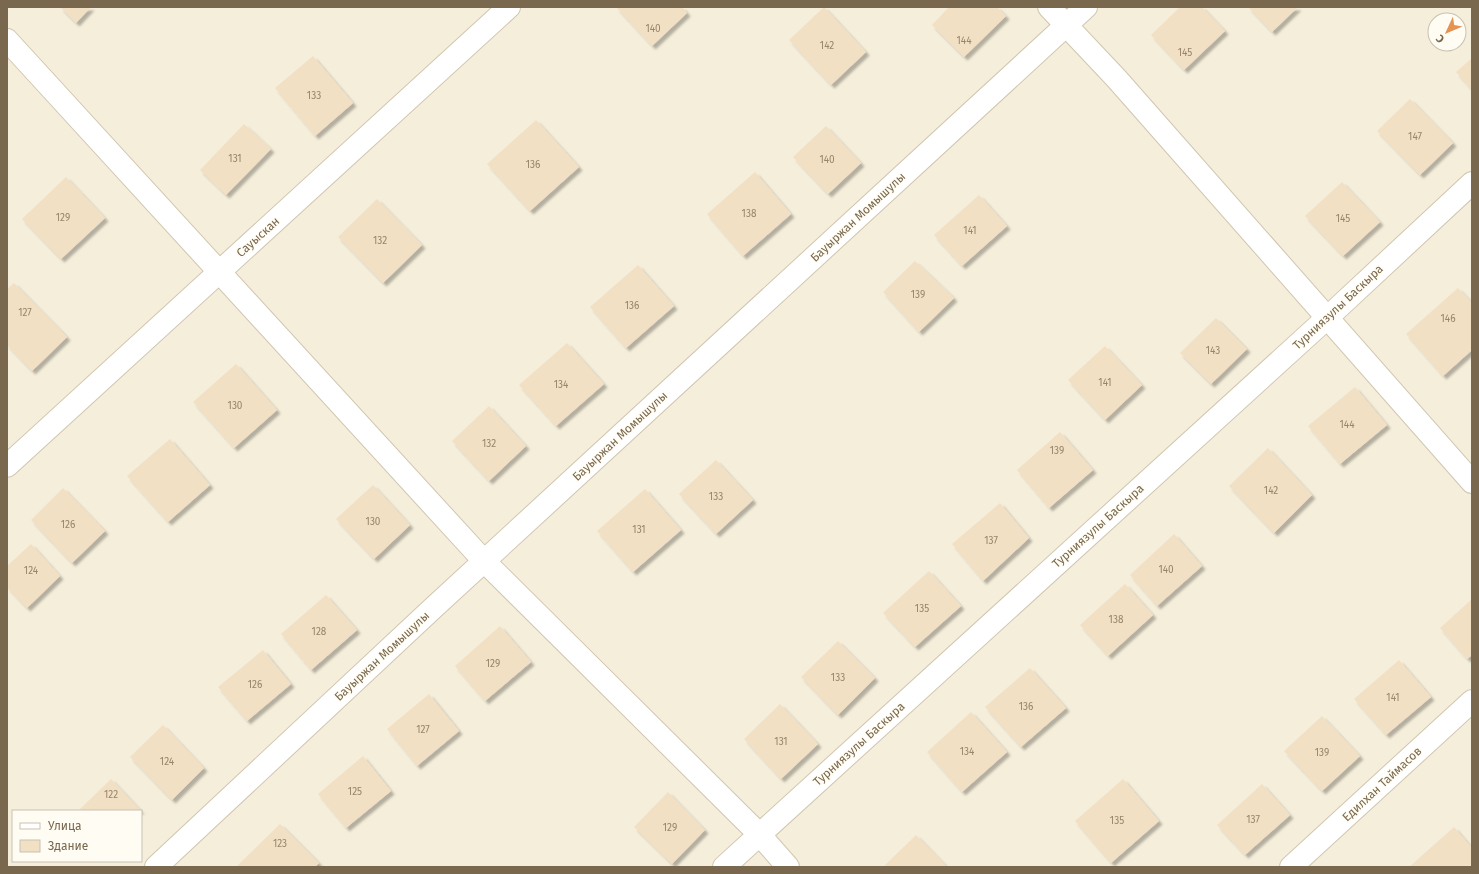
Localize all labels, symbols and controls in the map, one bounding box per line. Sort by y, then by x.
north arrow [1427,12,1467,52]
house number: 140 [645,23,661,35]
text: С [1433,31,1447,45]
house number: 144 [957,35,972,47]
house number: 142 [820,40,834,52]
house number: 145 [1178,47,1192,59]
house number: 133 [307,90,321,102]
house number: 147 [1408,131,1422,143]
house number: 131 [228,153,242,165]
house number: 140 [819,154,835,166]
house number: 136 [526,159,540,171]
street label: Бауыржан Момышулы [808,169,908,265]
house number: 138 [742,208,757,220]
house number: 129 [56,212,70,224]
house number: 145 [1336,213,1350,225]
street label: Сауыскан [234,214,282,260]
house number: 141 [963,225,977,237]
house number: 132 [373,235,387,247]
street label: Турниязулы Баскыра [1290,262,1386,352]
house number: 139 [911,289,925,301]
house number: 136 [625,300,639,312]
house number: 127 [18,307,32,319]
house number: 146 [1441,313,1455,325]
house number: 143 [1206,345,1220,357]
house number: 141 [1098,377,1112,389]
house number: 134 [554,379,569,391]
street label: Бауыржан Момышулы [570,388,670,484]
house number: 130 [228,400,243,412]
house number: 144 [1340,419,1355,431]
house number: 132 [482,438,496,450]
house number: 139 [1050,445,1064,457]
street label: Турниязулы Баскыра [1049,481,1147,571]
house number: 142 [1264,485,1278,497]
house number: 133 [709,491,723,503]
house number: 130 [366,516,381,528]
house number: 126 [61,519,75,531]
house number: 131 [632,524,646,536]
house number: 137 [984,535,998,547]
house number: 140 [1158,564,1174,576]
house number: 124 [24,565,39,577]
house number: 135 [915,603,929,615]
street label: Бауыржан Момышулы [332,608,432,704]
house number: 138 [1109,614,1124,626]
house number: 128 [312,626,327,638]
house number: 129 [486,658,500,670]
house number: 133 [831,672,845,684]
house number: 126 [248,679,262,691]
house number: 141 [1386,692,1400,704]
street label: Турниязулы Баскыра [810,699,908,789]
house number: 136 [1019,701,1033,713]
house number: 127 [416,724,430,736]
house number: 131 [774,736,788,748]
street label: Едилхан Таймасов [1340,744,1425,824]
house number: 134 [960,746,975,758]
house number: 139 [1315,747,1329,759]
house number: 124 [160,756,175,768]
house number: 125 [348,786,362,798]
house number: 122 [104,789,118,801]
legend [12,810,142,862]
house number: 137 [1246,814,1260,826]
house number: 135 [1110,815,1124,827]
text: Улица [48,819,82,833]
house number: 129 [663,822,677,834]
house number: 123 [273,838,287,850]
text: Здание [48,839,88,853]

